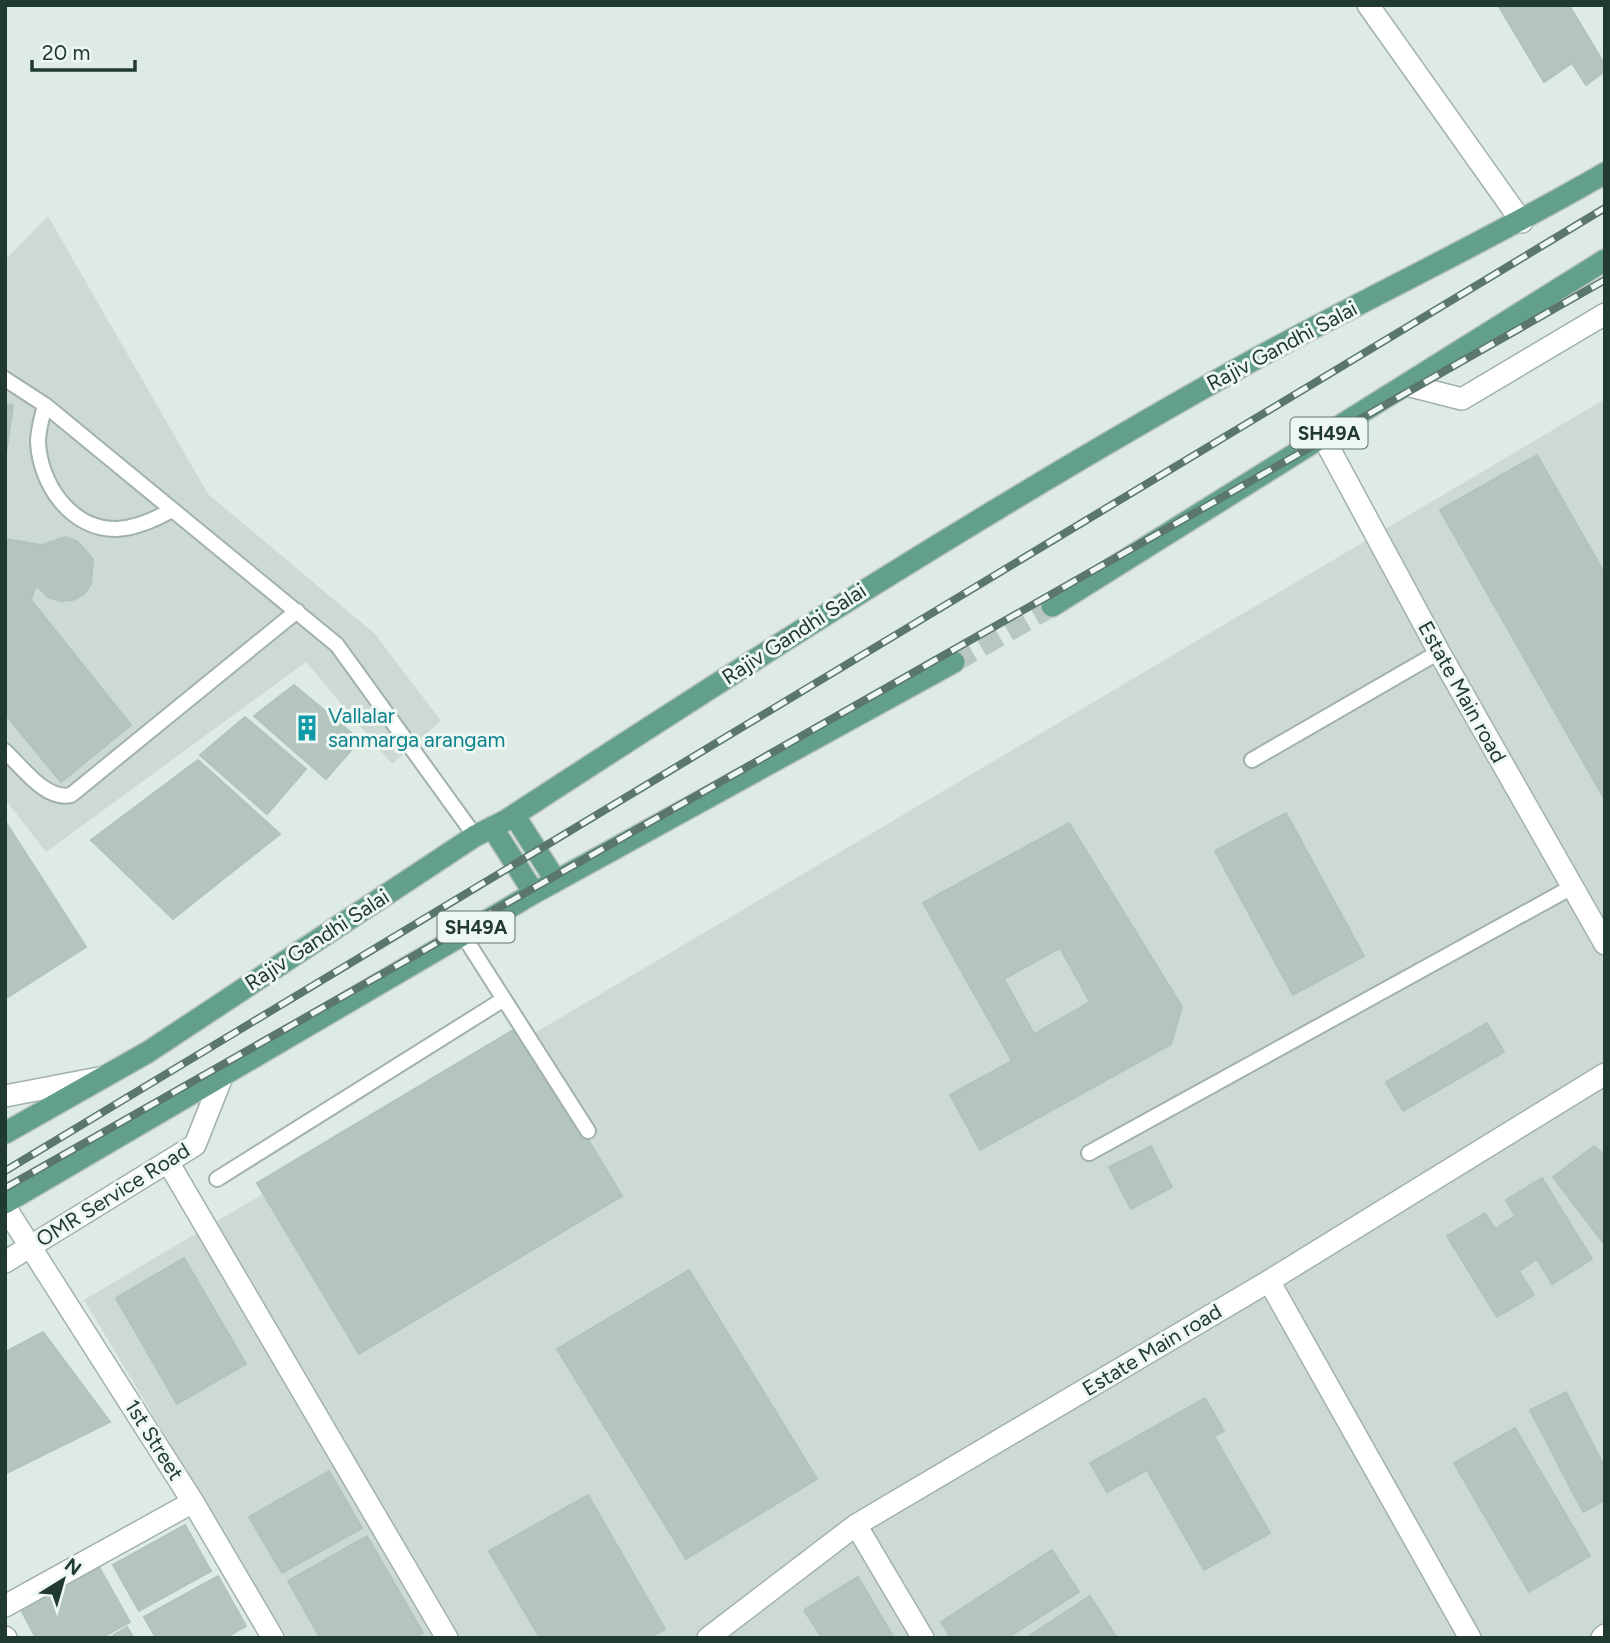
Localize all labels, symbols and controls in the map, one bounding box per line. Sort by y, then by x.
scale bar [32,28,135,72]
text: 20 m [42,40,90,65]
street label: Rajiv Gandhi Salai [1202,295,1361,396]
road number: SH49A [1290,418,1368,448]
street label: Rajiv Gandhi Salai [717,578,870,689]
street label: Estate Main road [1413,617,1512,767]
place label: Vallalar sanmarga arangam [328,703,505,752]
building icon: Vallalar sanmarga arangam [292,713,322,743]
street label: Rajiv Gandhi Salai [240,884,393,995]
road number: SH49A [438,911,514,942]
street label: OMR Service Road [31,1137,194,1252]
street label: Estate Main road [1078,1298,1226,1401]
street label: 1st Street [120,1395,189,1485]
north arrow [28,1545,98,1615]
text: N [60,1553,86,1580]

